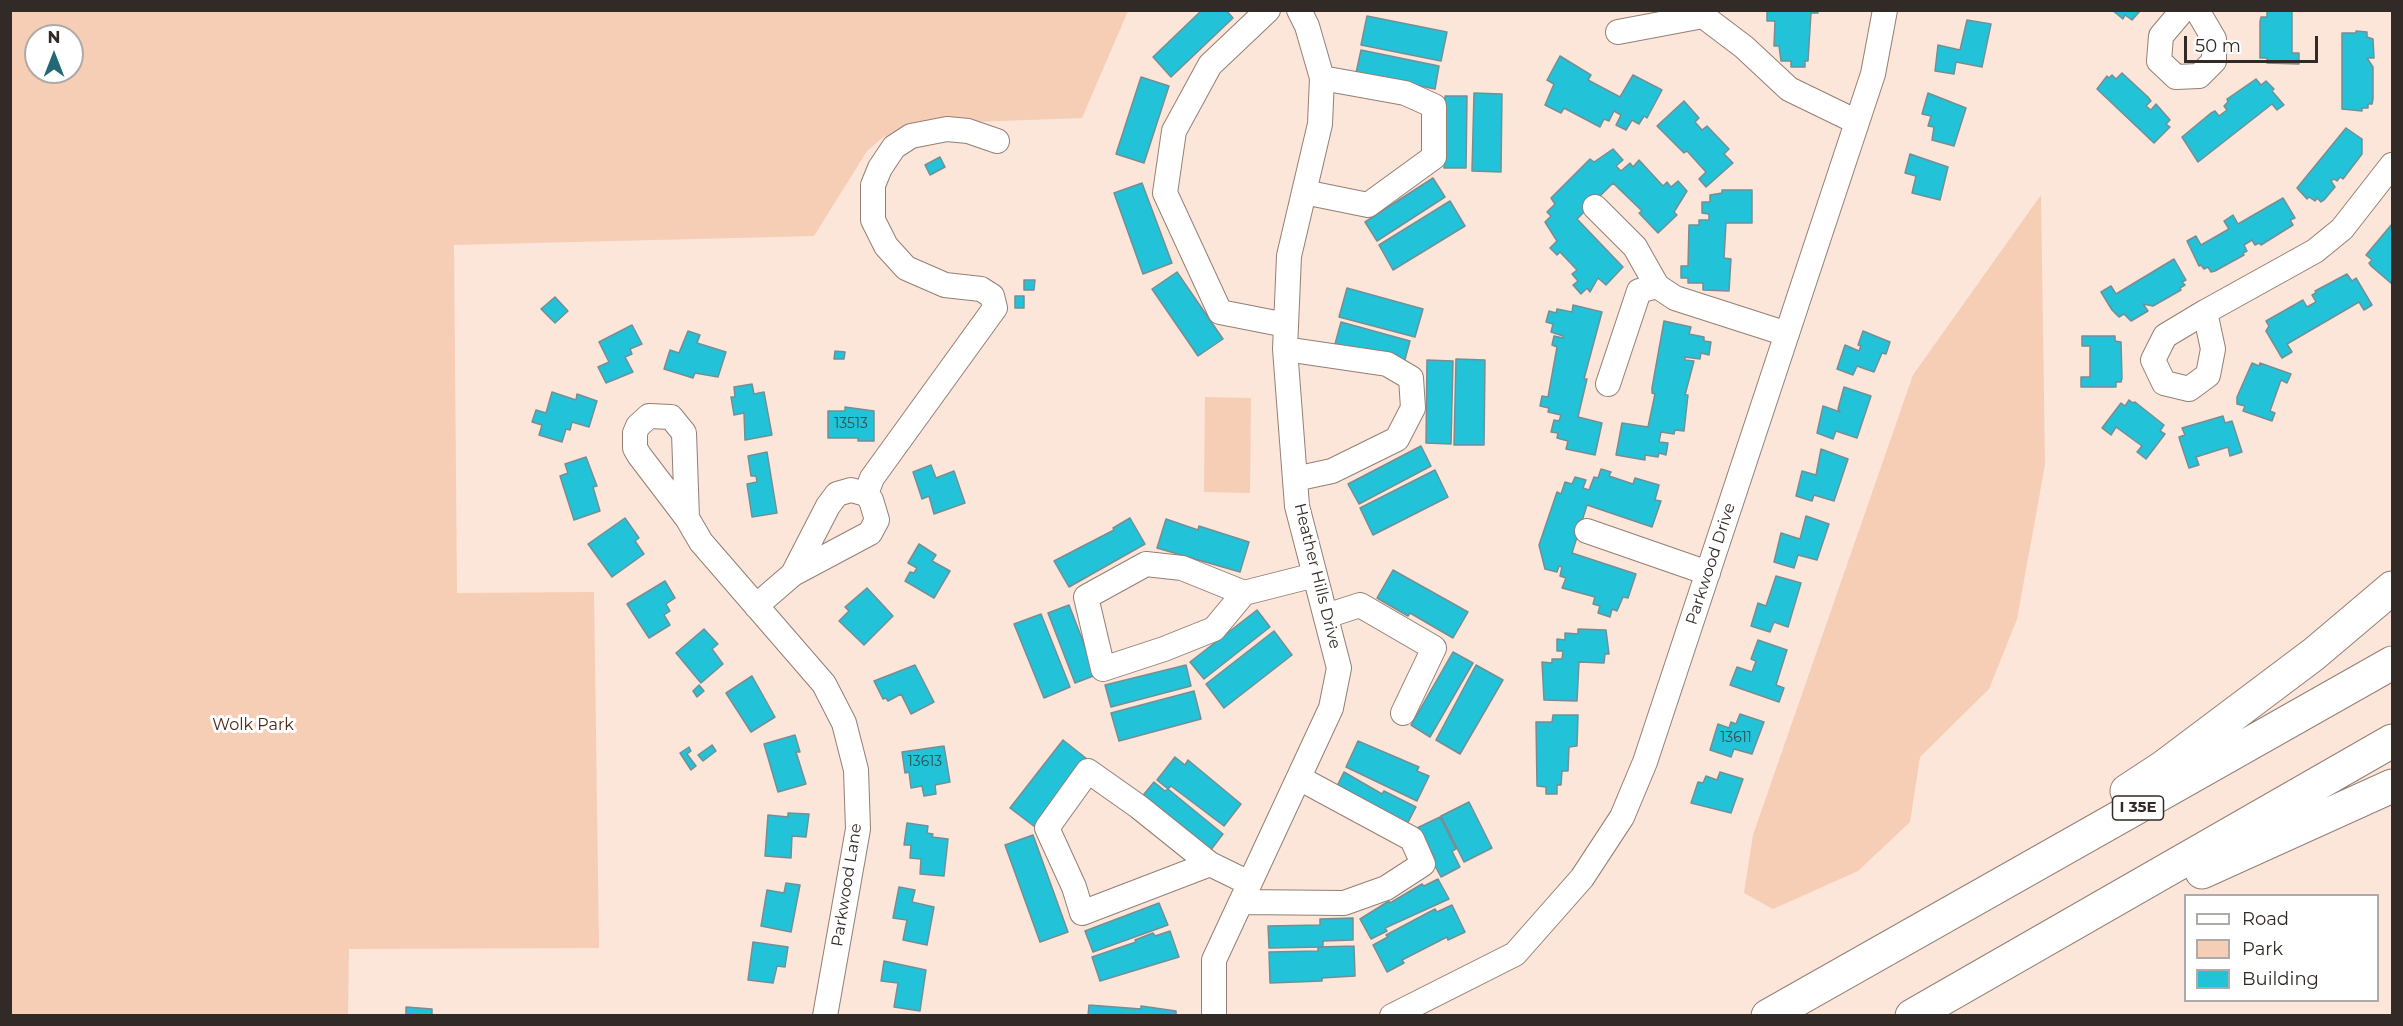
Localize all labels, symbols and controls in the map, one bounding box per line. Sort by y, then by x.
north arrow [24,24,84,84]
scale bar [2187,24,2320,62]
text: N [48,28,60,47]
text: 50 m [2195,35,2241,57]
house number: 13513 [834,416,868,432]
street label: Heather Hills Drive [1290,501,1344,651]
street label: Parkwood Drive [1682,501,1740,627]
park label: Wolk Park [212,715,294,735]
house number: 13611 [1720,730,1752,746]
house number: 13613 [908,754,942,770]
road number: I 35E [2112,796,2164,820]
street label: Parkwood Lane [828,822,866,948]
legend [2184,894,2379,1002]
text: Road [2242,908,2289,930]
text: Park [2242,938,2283,960]
text: Building [2242,968,2319,990]

